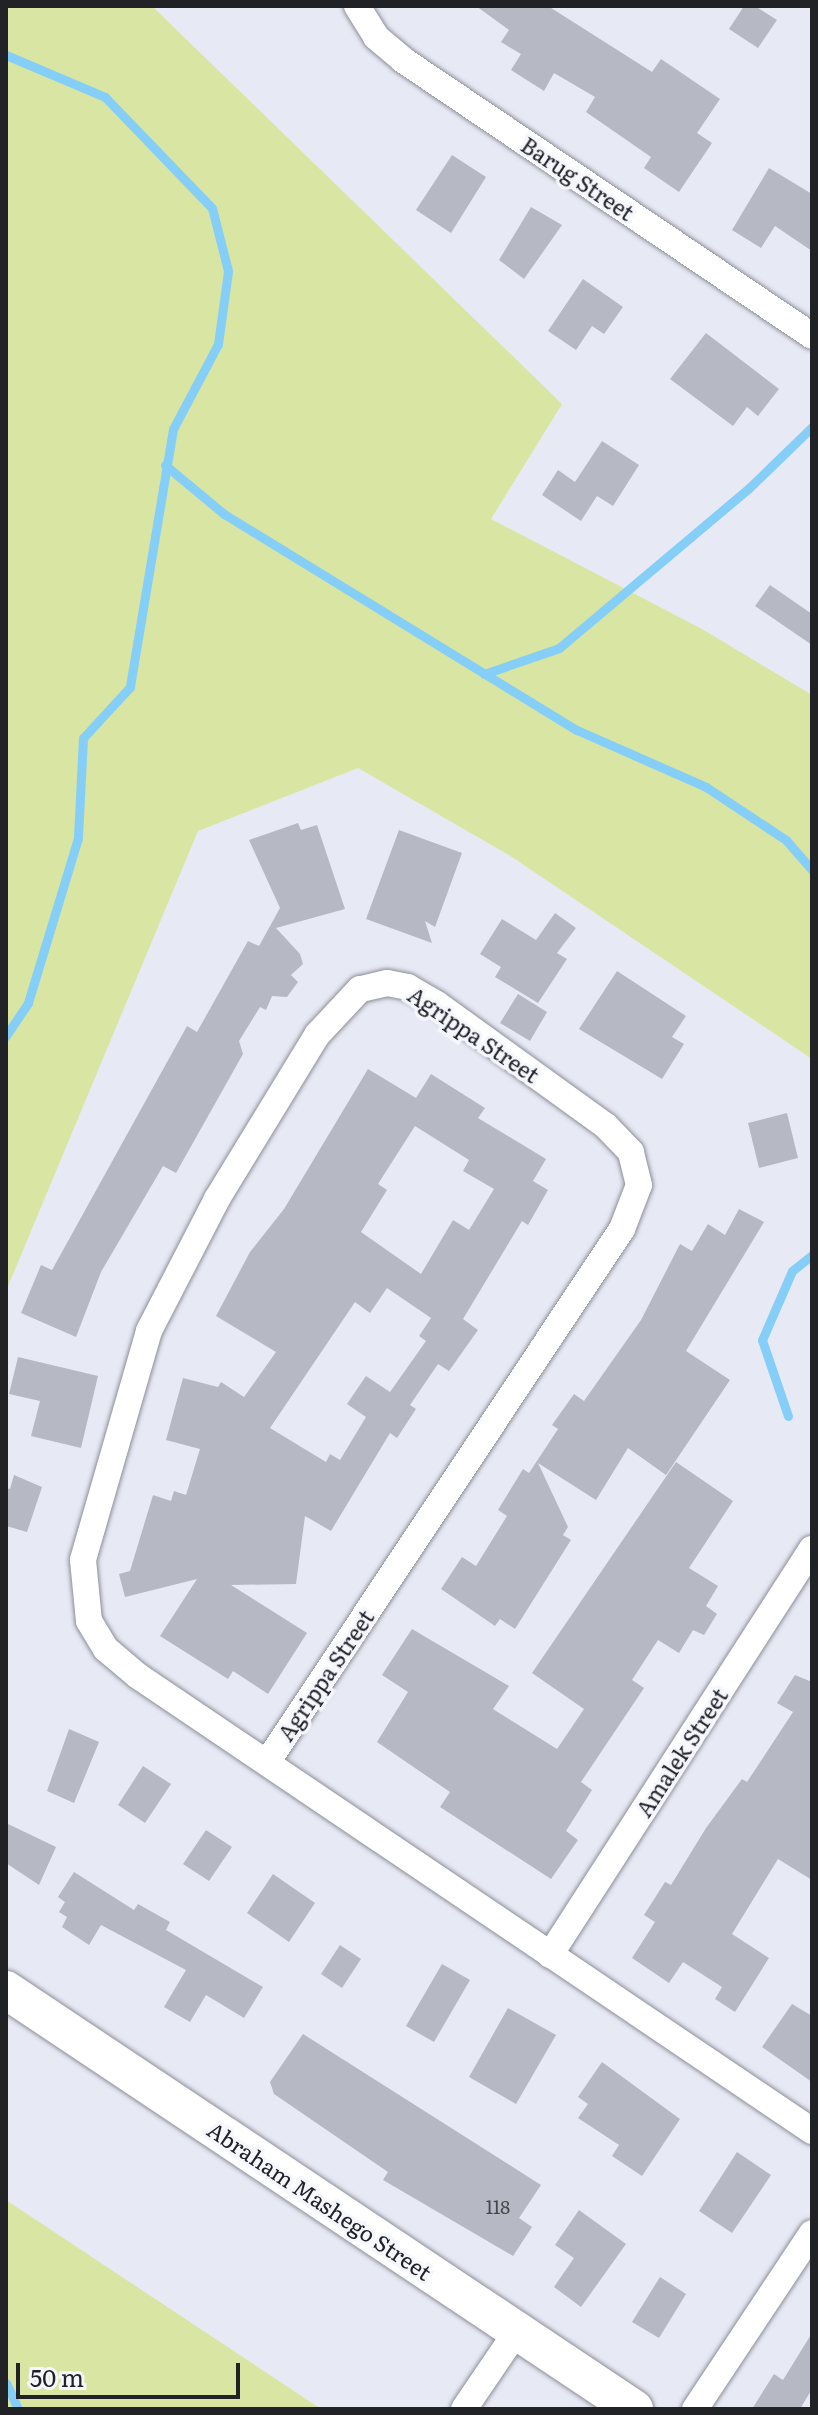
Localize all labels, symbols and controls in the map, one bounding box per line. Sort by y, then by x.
street label: Barug Street [517,131,639,225]
street label: Agrippa Street [403,980,545,1088]
street label: Agrippa Street [271,1604,379,1746]
street label: Amalek Street [630,1683,732,1821]
street label: Abraham Mashego Street [203,2115,437,2285]
house number: 118 [486,2196,510,2218]
scale bar [20,2347,244,2397]
text: 50 m [30,2359,84,2394]

